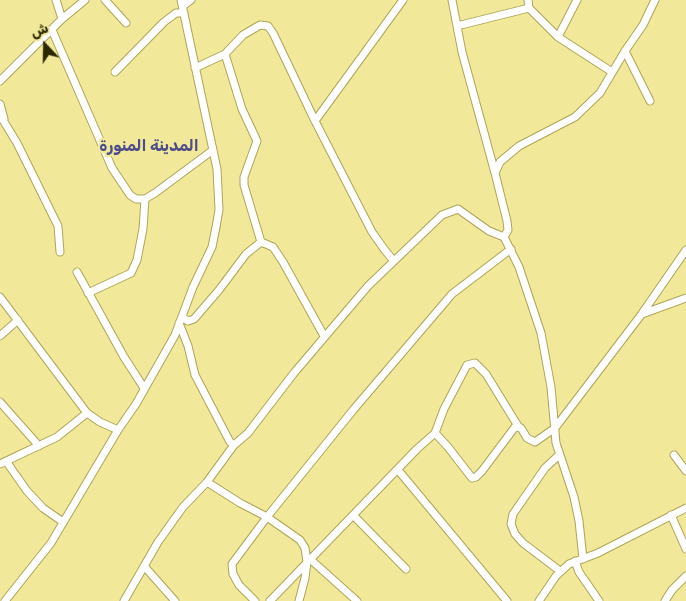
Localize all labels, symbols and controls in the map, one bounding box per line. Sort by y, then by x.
text: ش [28,19,51,42]
north arrow [20,20,70,70]
district label: المدينة المنورة [99,136,199,156]

